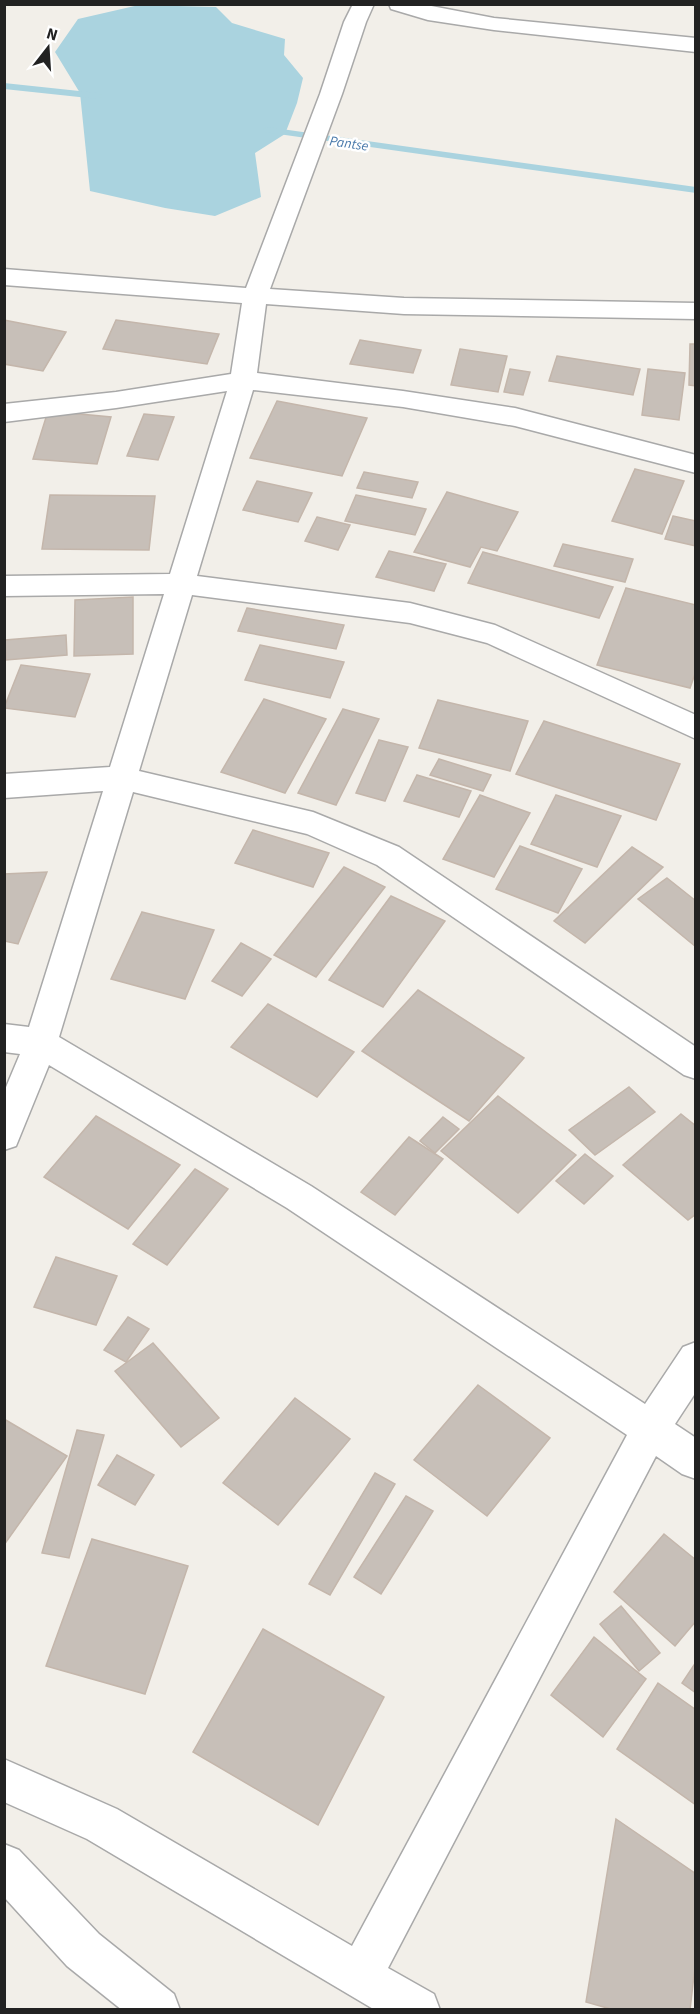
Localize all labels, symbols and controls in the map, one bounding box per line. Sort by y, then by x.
north arrow [18,18,78,78]
text: N [44,23,60,47]
water label: Pantse [328,131,370,157]

